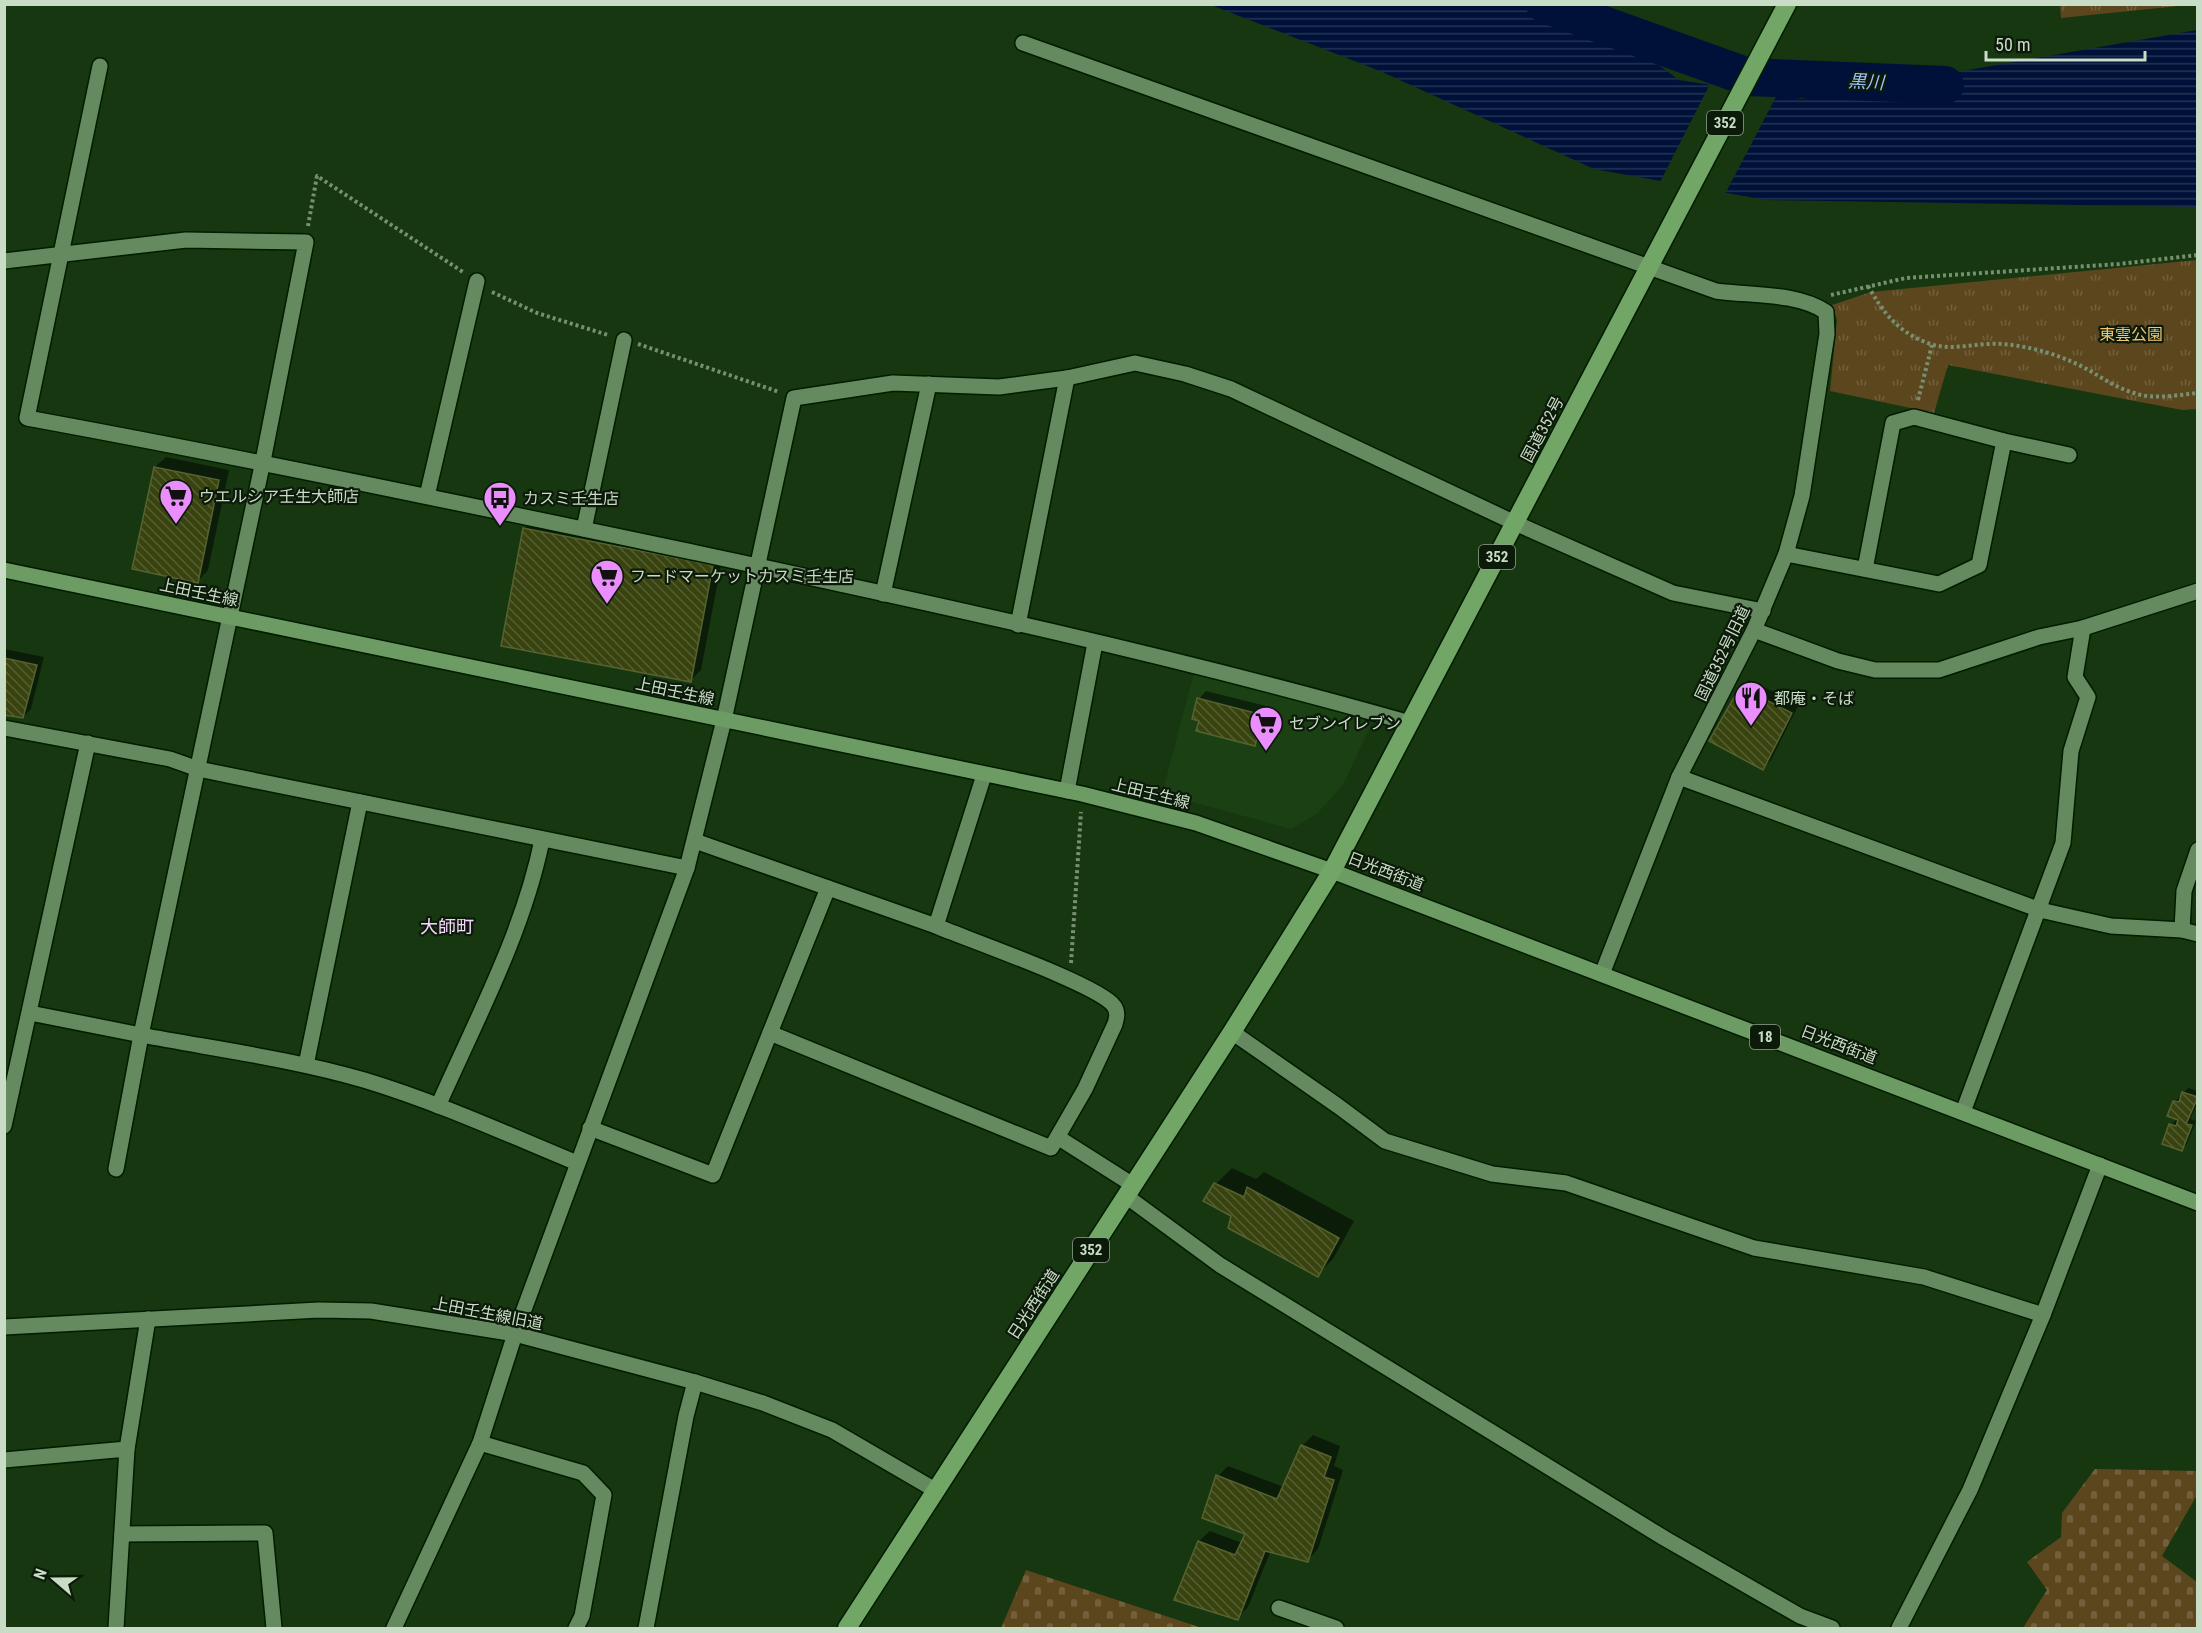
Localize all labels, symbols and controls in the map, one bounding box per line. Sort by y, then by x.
scale bar [1986,24,2145,62]
text: 50 m [1995,34,2030,55]
water label: 黒川 [1848,70,1887,93]
road number: 352 [1707,111,1743,135]
park label: 東雲公園 [2099,325,2163,344]
street label: 国道352号 [1517,393,1568,465]
supermarket icon: ウエルシア壬生大師店 [158,478,194,525]
bus stop icon: カスミ壬生店 [482,480,518,527]
place label: ウエルシア壬生大師店 [199,487,359,506]
place label: カスミ壬生店 [523,489,619,508]
road number: 352 [1479,545,1515,569]
supermarket icon: フードマーケットカスミ壬生店 [589,558,625,605]
place label: フードマーケットカスミ壬生店 [630,567,854,586]
street label: 上田壬生線 [158,575,240,610]
street label: 国道352号旧道 [1691,602,1754,704]
street label: 上田壬生線 [634,674,716,709]
restaurant icon: 都庵・そば [1733,680,1769,727]
place label: 都庵・そば [1774,689,1854,708]
supermarket icon: セブンイレブン [1248,705,1284,752]
place label: セブンイレブン [1289,714,1401,733]
street label: 上田壬生線 [1110,775,1192,812]
street label: 日光西街道 [1345,848,1427,895]
district label: 大師町 [420,916,474,937]
street label: 日光西街道 [1798,1021,1880,1068]
road number: 18 [1750,1025,1780,1049]
road number: 352 [1073,1238,1109,1262]
street label: 日光西街道 [1004,1266,1063,1343]
street label: 上田壬生線旧道 [431,1293,545,1334]
north arrow [24,1549,84,1609]
text: N [30,1566,51,1582]

